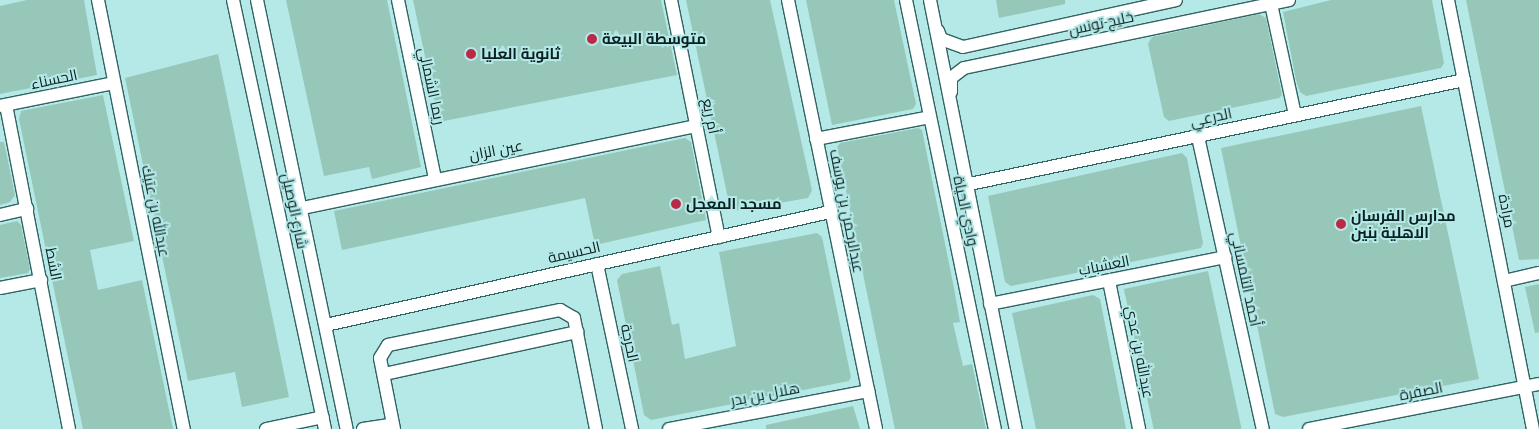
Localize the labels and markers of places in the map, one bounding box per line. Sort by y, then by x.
place label: متوسطة البيعة [602,30,706,48]
marker: متوسطة البيعة [586,33,598,45]
place label: ثانوية العليا [481,45,560,63]
marker: ثانوية العليا [465,48,477,60]
place label: مسجد المعجل [686,195,782,213]
marker: مسجد المعجل [670,198,682,210]
place label: مدارس الفرسان الاهلية بنين [1351,206,1456,241]
marker: مدارس الفرسان الاهلية بنين [1335,218,1347,230]

